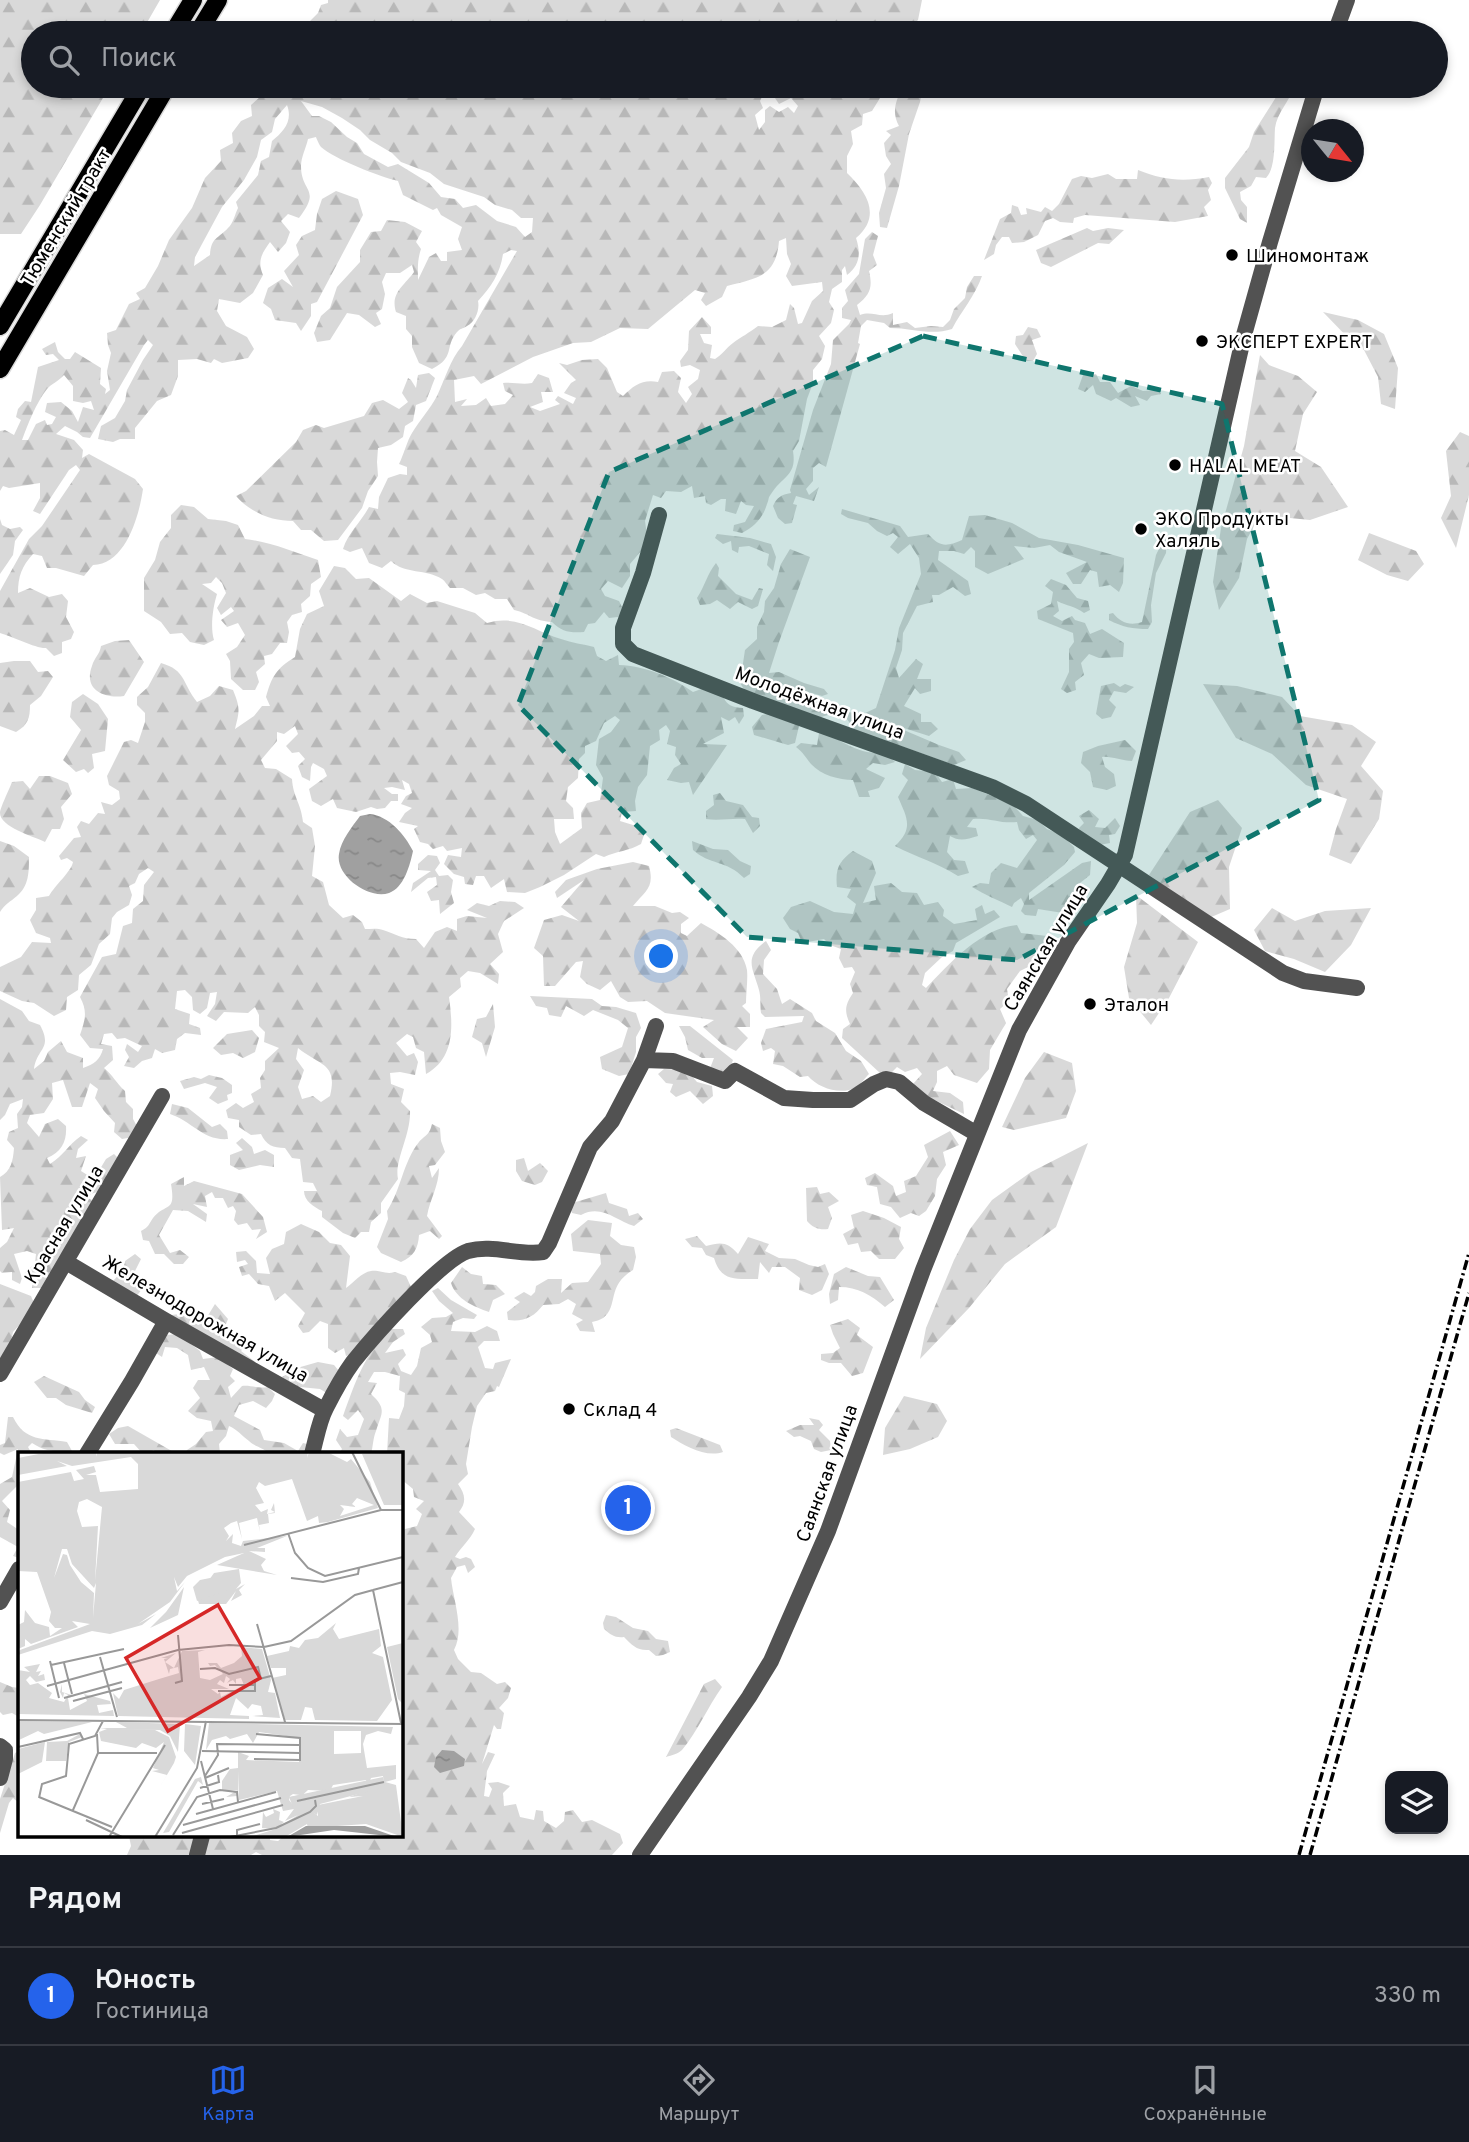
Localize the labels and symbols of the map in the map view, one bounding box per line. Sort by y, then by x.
north arrow [1301,119,1364,182]
street label: Тюменский тракт [16,145,117,291]
place label: Шиномонтаж [1246,245,1369,269]
marker: Шиномонтаж [1224,247,1240,263]
place label: ЭКСПЕРТ EXPERT [1216,331,1373,355]
marker: ЭКСПЕРТ EXPERT [1194,333,1210,349]
place label: HALAL MEAT [1189,455,1301,479]
marker: HALAL MEAT [1167,457,1183,473]
place label: ЭКО Продукты Халяль [1155,508,1289,554]
marker: ЭКО Продукты Халяль [1133,521,1149,537]
street label: Молодёжная улица [731,662,907,746]
street label: Саянская улица [999,880,1094,1016]
your location [644,939,678,973]
place label: Эталон [1104,994,1169,1018]
marker: Эталон [1082,996,1098,1012]
street label: Красная улица [20,1161,110,1289]
street label: Железнодорожная улица [98,1251,312,1389]
place label: Склад 4 [583,1399,657,1423]
marker: Склад 4 [561,1401,577,1417]
street label: Саянская улица [792,1402,864,1546]
inset map [18,1452,402,1838]
pin: 1 [605,1482,651,1534]

